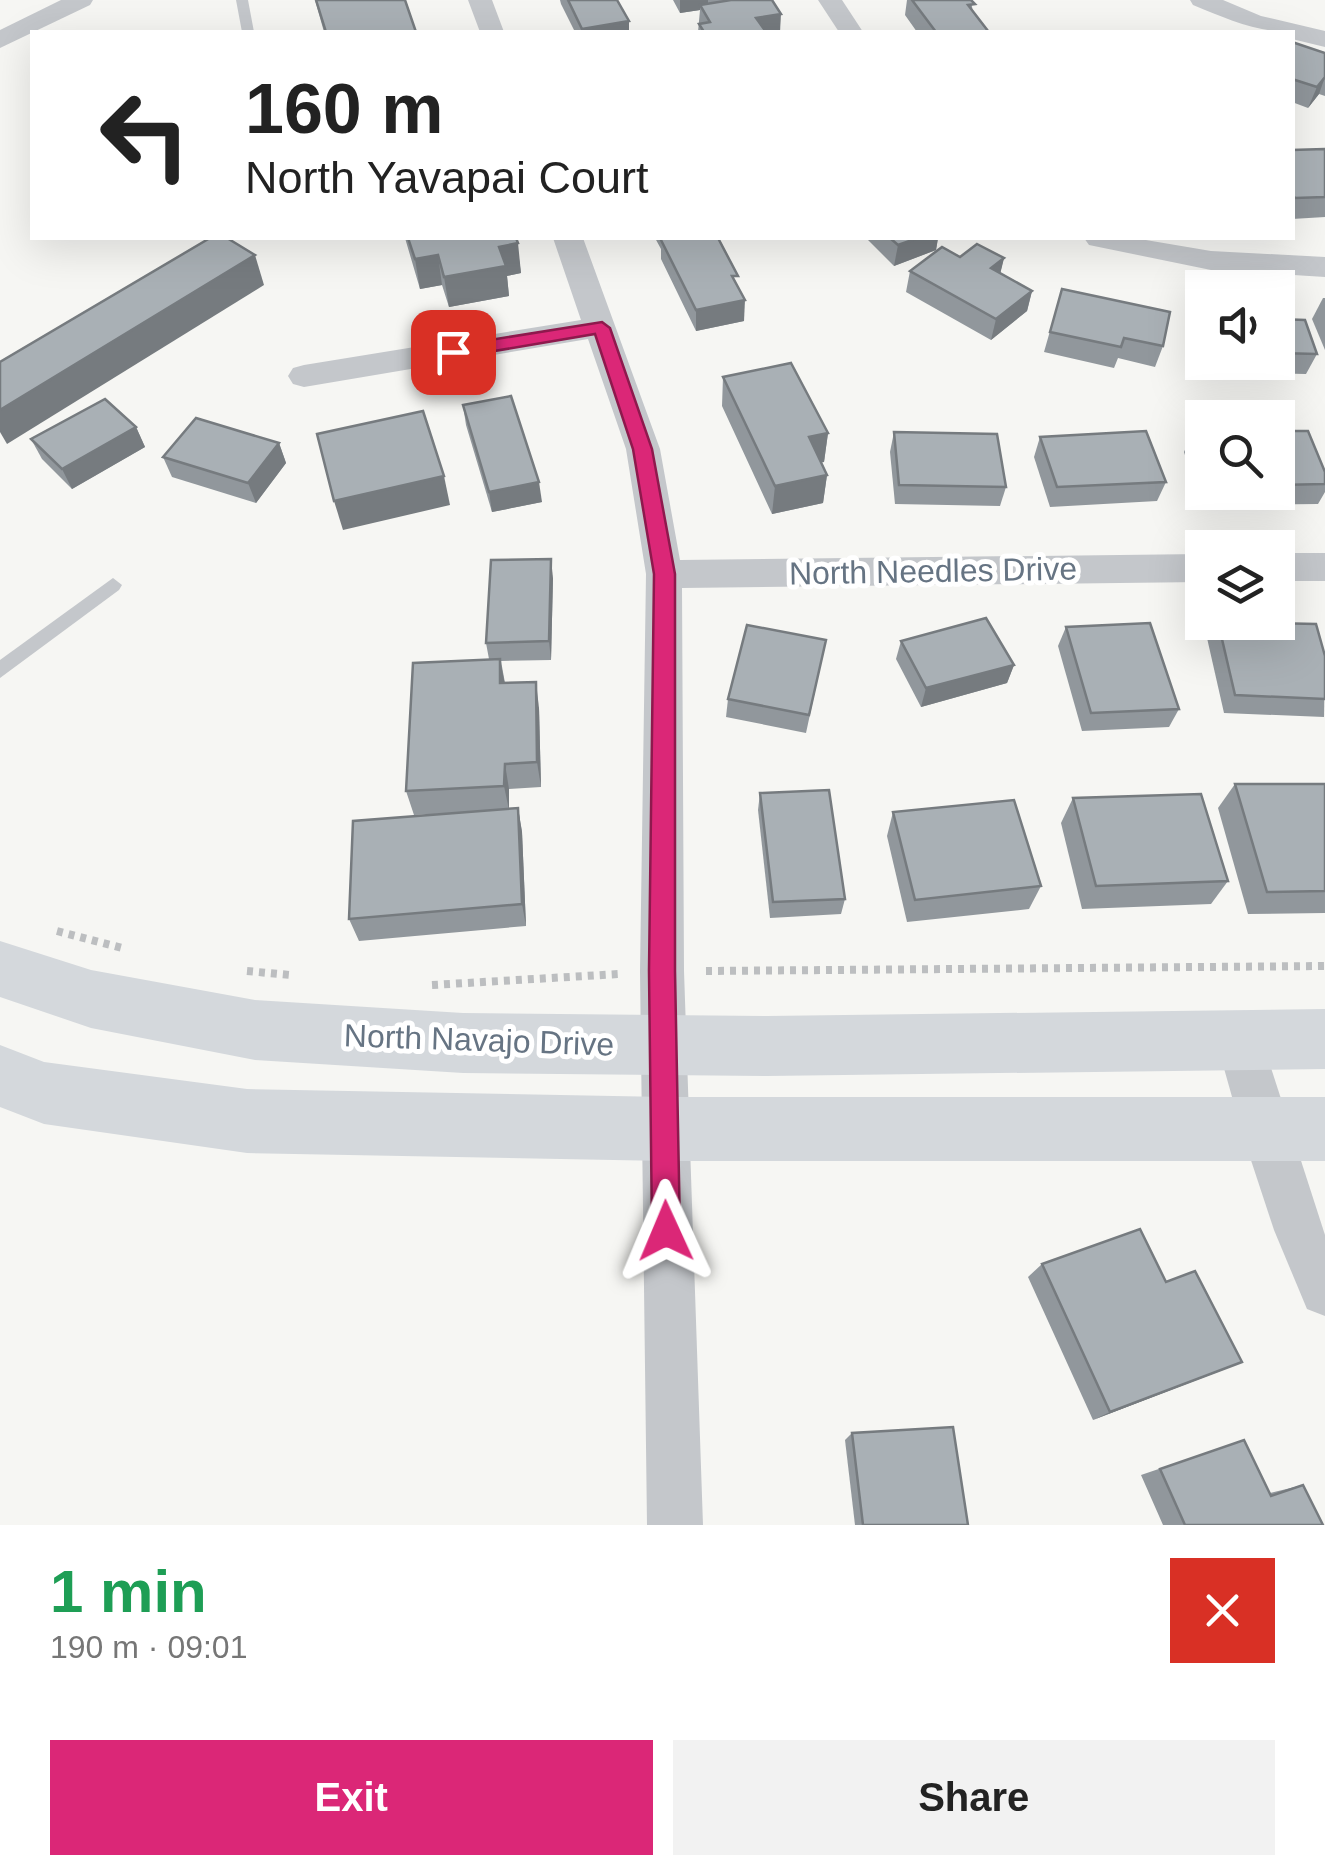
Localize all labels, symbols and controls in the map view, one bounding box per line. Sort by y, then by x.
icon: left [80,70,210,200]
text: 160 m [245,70,443,148]
text: North Yavapai Court [245,152,649,203]
map controls [1185,270,1295,640]
button: sound [1185,270,1295,380]
pin [411,310,496,395]
icon: arrive [426,325,481,380]
button: search [1185,400,1295,510]
button: layers [1185,530,1295,640]
street label: North Needles Drive [789,550,1077,592]
street label: North Navajo Drive [343,1017,615,1063]
position arrow [614,1179,718,1283]
text: 1 min [50,1558,207,1625]
button: close [1170,1558,1275,1663]
text: 190 m · 09:01 [50,1629,247,1665]
button: Exit [50,1740,653,1855]
button: Share [673,1740,1275,1855]

